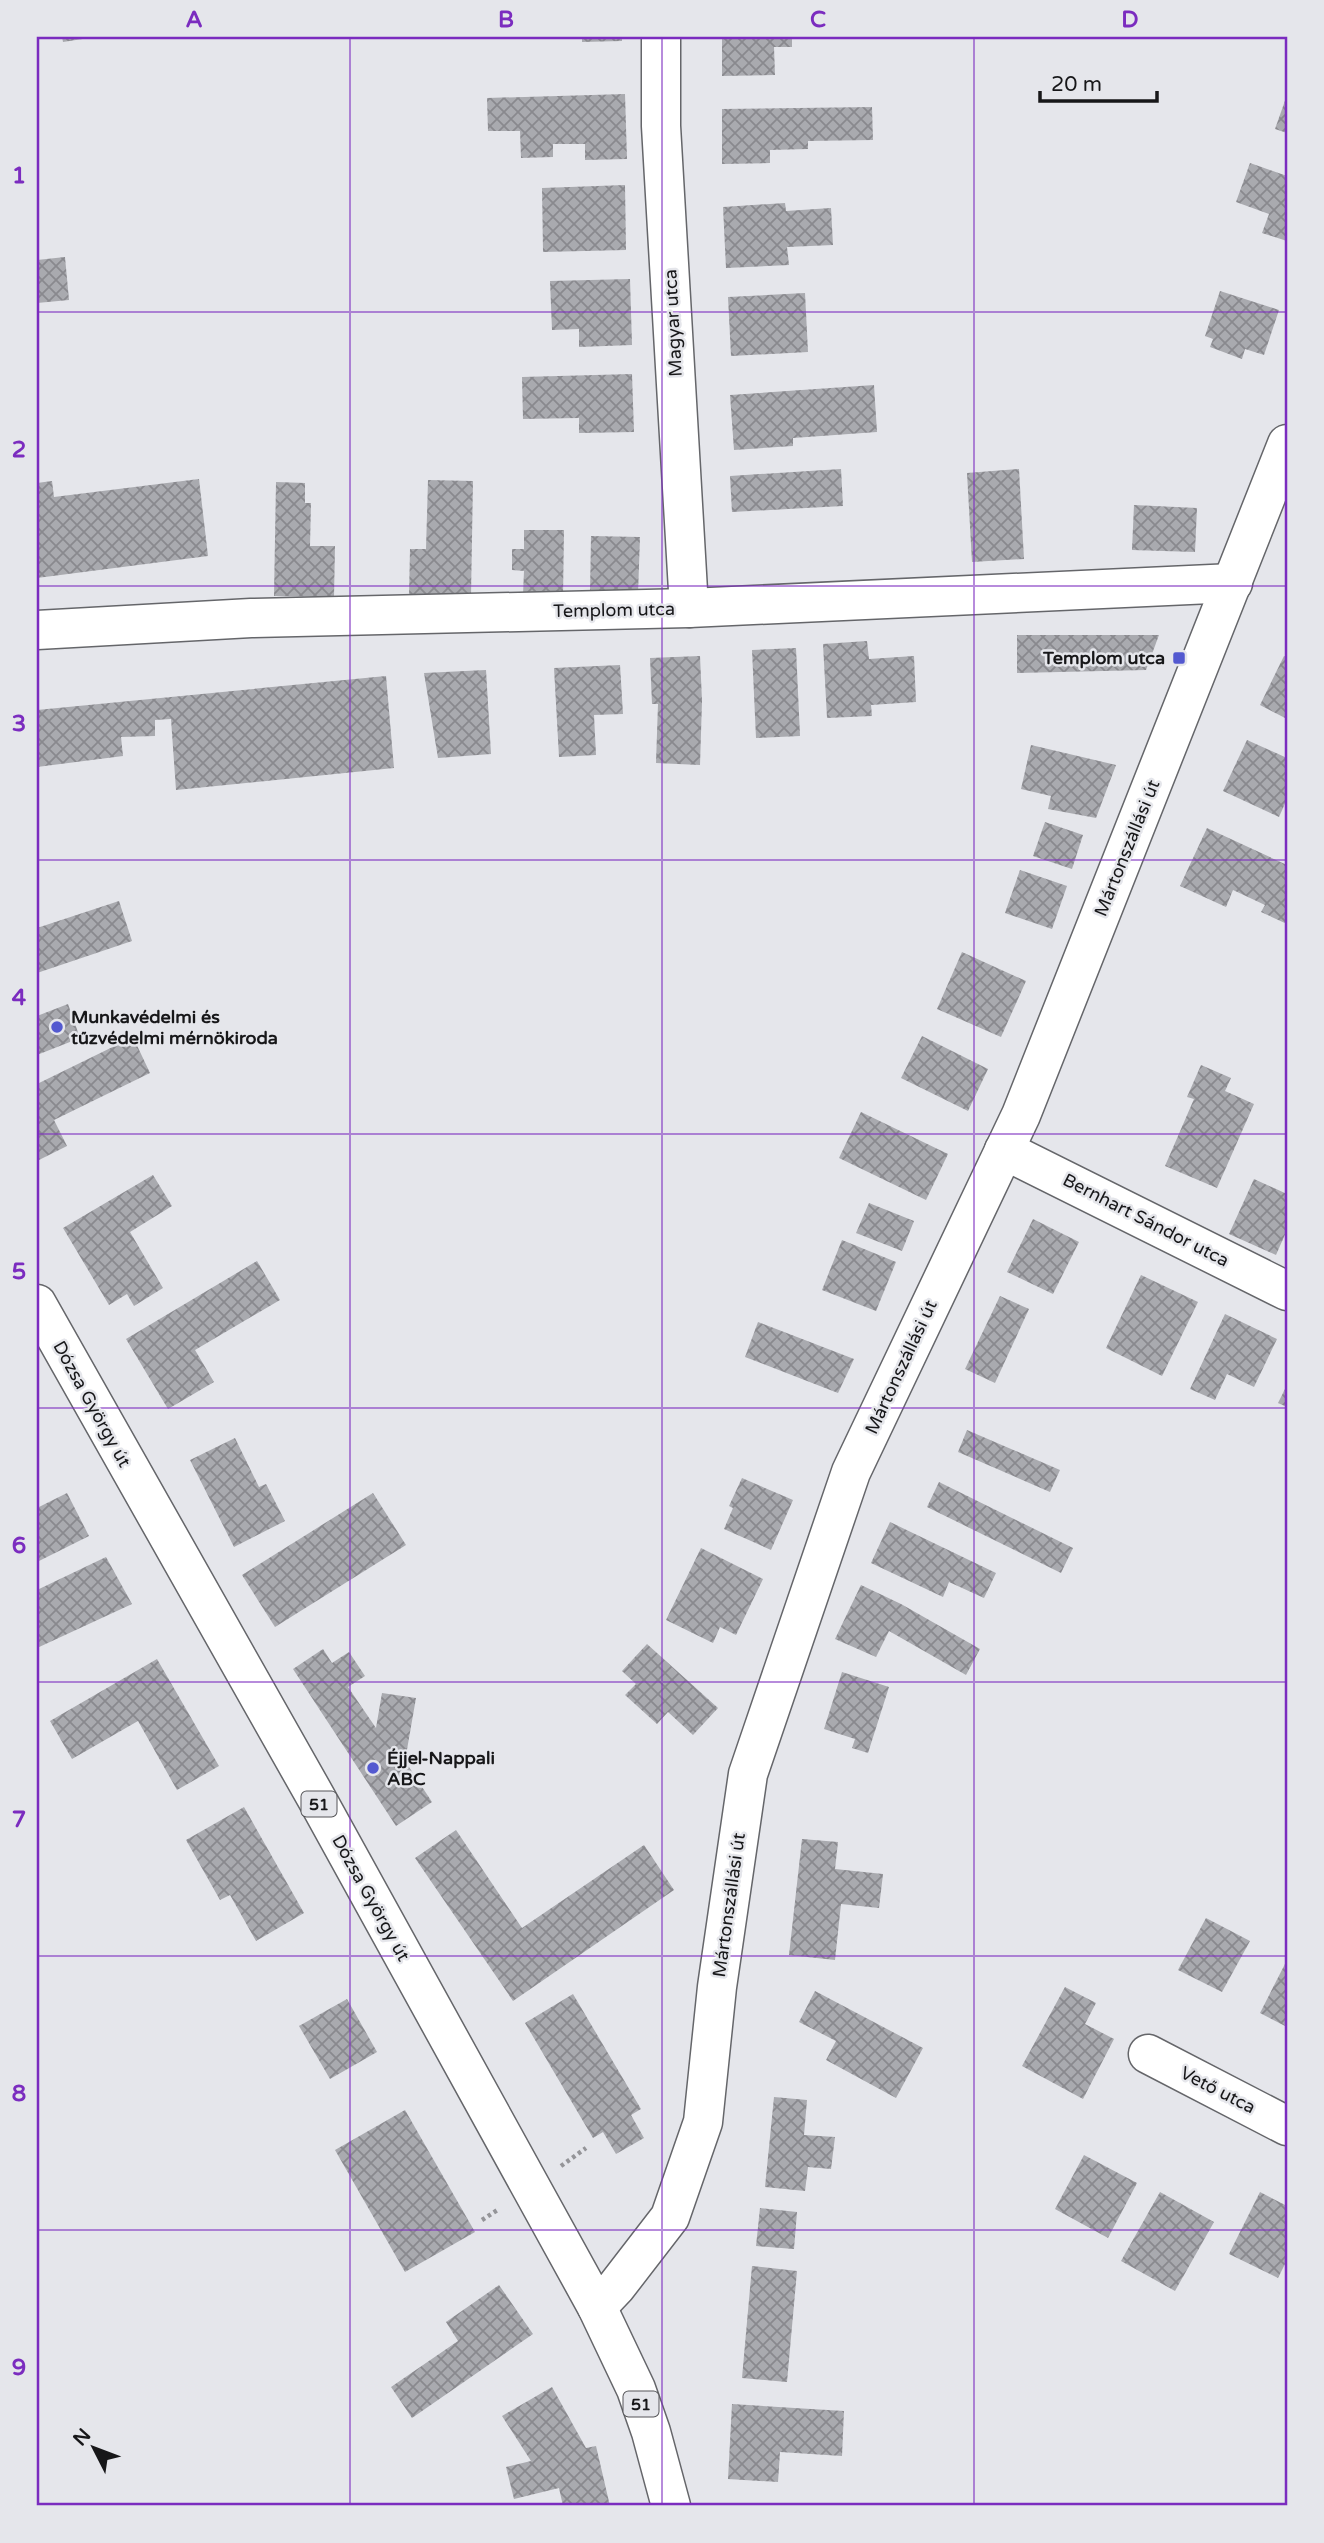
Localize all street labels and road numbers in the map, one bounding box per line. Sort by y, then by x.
street label: Magyar utca [659,269,687,377]
street label: Templom utca [553,598,675,622]
street label: Mártonszállási út [1090,776,1164,920]
street label: Bernhart Sándor utca [1059,1169,1233,1271]
street label: Mártonszállási út [860,1296,942,1438]
street label: Dózsa György út [48,1337,136,1471]
road number: 51 [302,1792,336,1816]
street label: Dózsa György út [327,1831,415,1965]
street label: Mártonszállási út [708,1831,750,1979]
street label: Vető utca [1177,2062,1259,2118]
road number: 51 [624,2392,658,2416]

